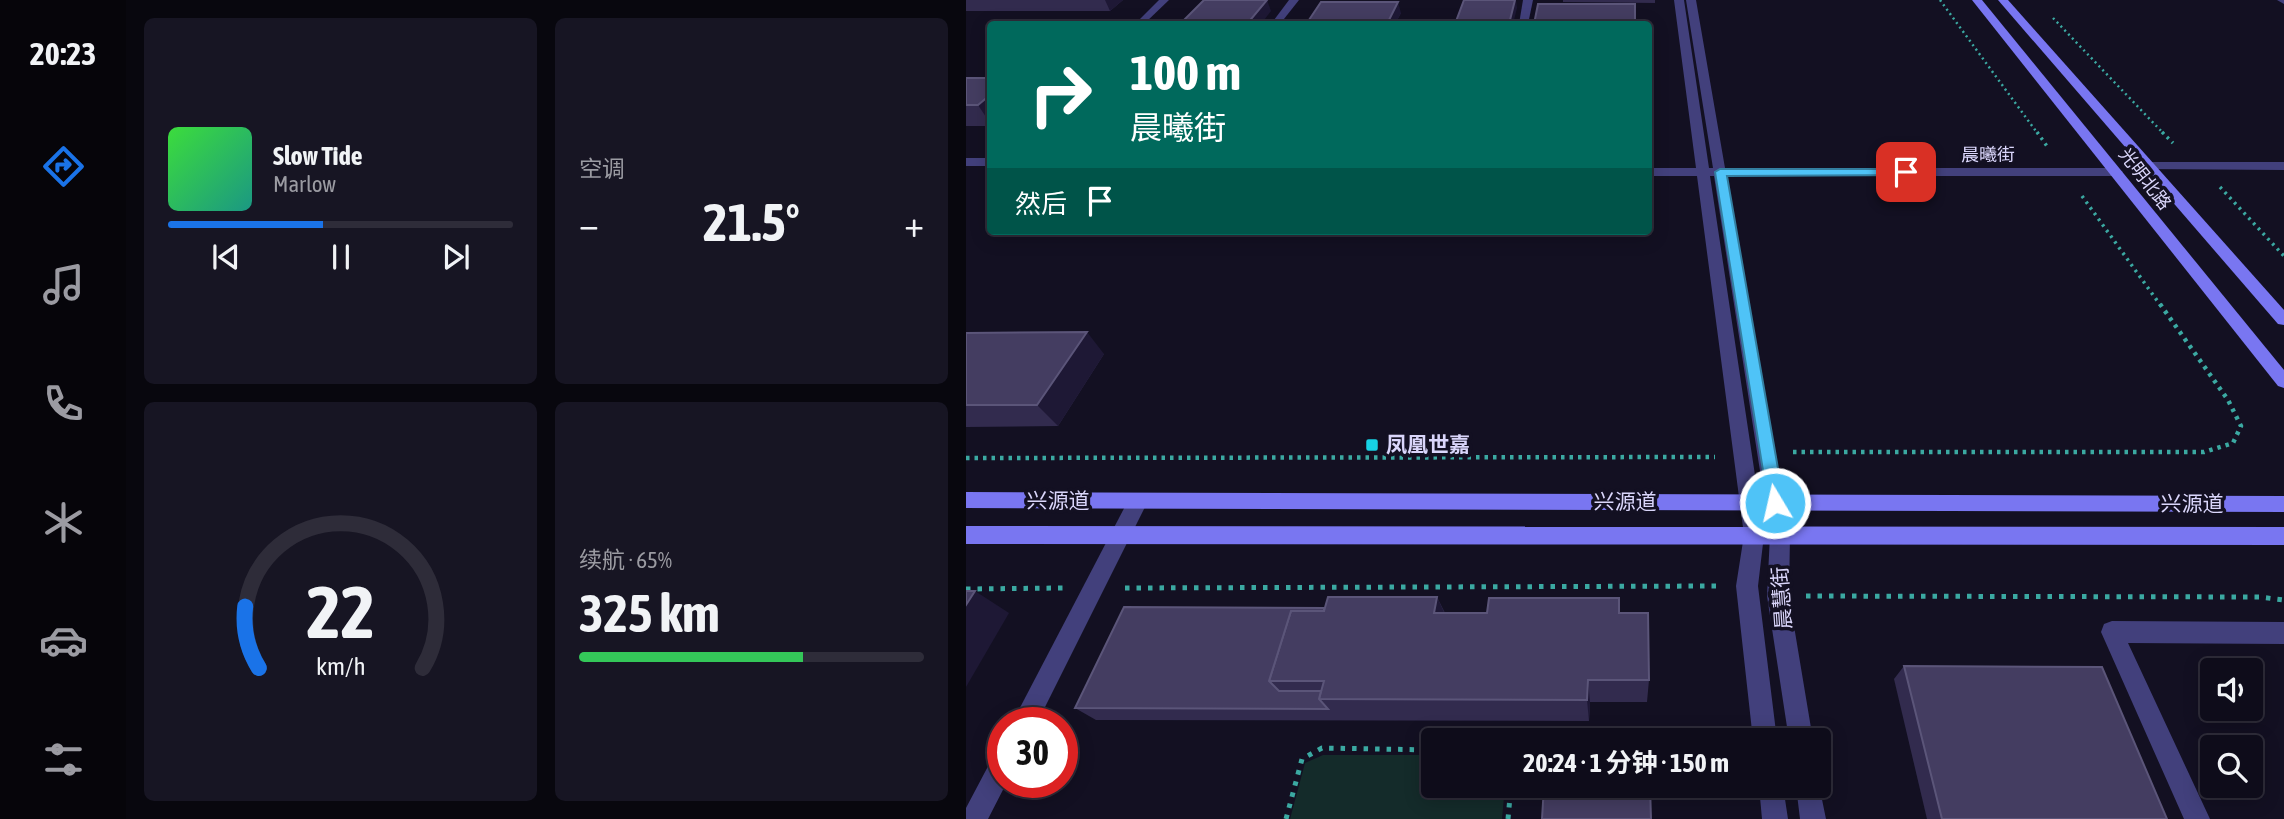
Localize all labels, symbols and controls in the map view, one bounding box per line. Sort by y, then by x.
text: 20:23 [30,35,96,72]
text: 100 m [1130,44,1241,100]
icon: right [1015,49,1106,140]
text: 晨曦街 [1130,109,1226,146]
text: Slow Tide [273,141,363,171]
icon: directions [39,142,88,191]
pin [1876,142,1936,202]
street label: 晨曦街 [1961,144,2015,165]
street label: 光明北路 [2115,144,2176,214]
icon: arrive [1887,153,1925,191]
text: 空调 [579,156,625,182]
text: Marlow [273,171,336,197]
icon: arrive [1081,182,1119,220]
text: 然后 [1015,189,1067,219]
text: 21.5° [703,192,800,252]
text: − [579,202,599,245]
text: + [904,202,924,245]
icon: previous [207,238,245,276]
icon: pause [322,238,360,276]
icon: next [437,238,475,276]
icon: music [39,260,88,309]
icon: phone [39,379,88,428]
place label: 凤凰世嘉 [1386,432,1470,456]
marker: 凤凰世嘉 [1364,437,1380,453]
position arrow [1738,466,1812,540]
street label: 兴源道 [1027,488,1090,512]
street label: 兴源道 [1594,489,1657,513]
street label: 兴源道 [2161,491,2224,515]
icon: climate [39,498,88,547]
text: 续航 · 65% [579,547,672,573]
street label: 晨慧街 [1767,566,1795,630]
text: 22 [306,570,375,653]
text: 325 km [579,583,720,643]
icon: car [39,616,88,665]
text: km/h [316,651,365,679]
map controls [2200,658,2263,798]
button: sound [2200,658,2263,721]
speed limit sign: 30 [987,707,1078,798]
icon: filters [39,735,88,784]
button: search [2200,735,2263,798]
text: 20:24 · 1 分钟 · 150 m [1523,748,1729,778]

